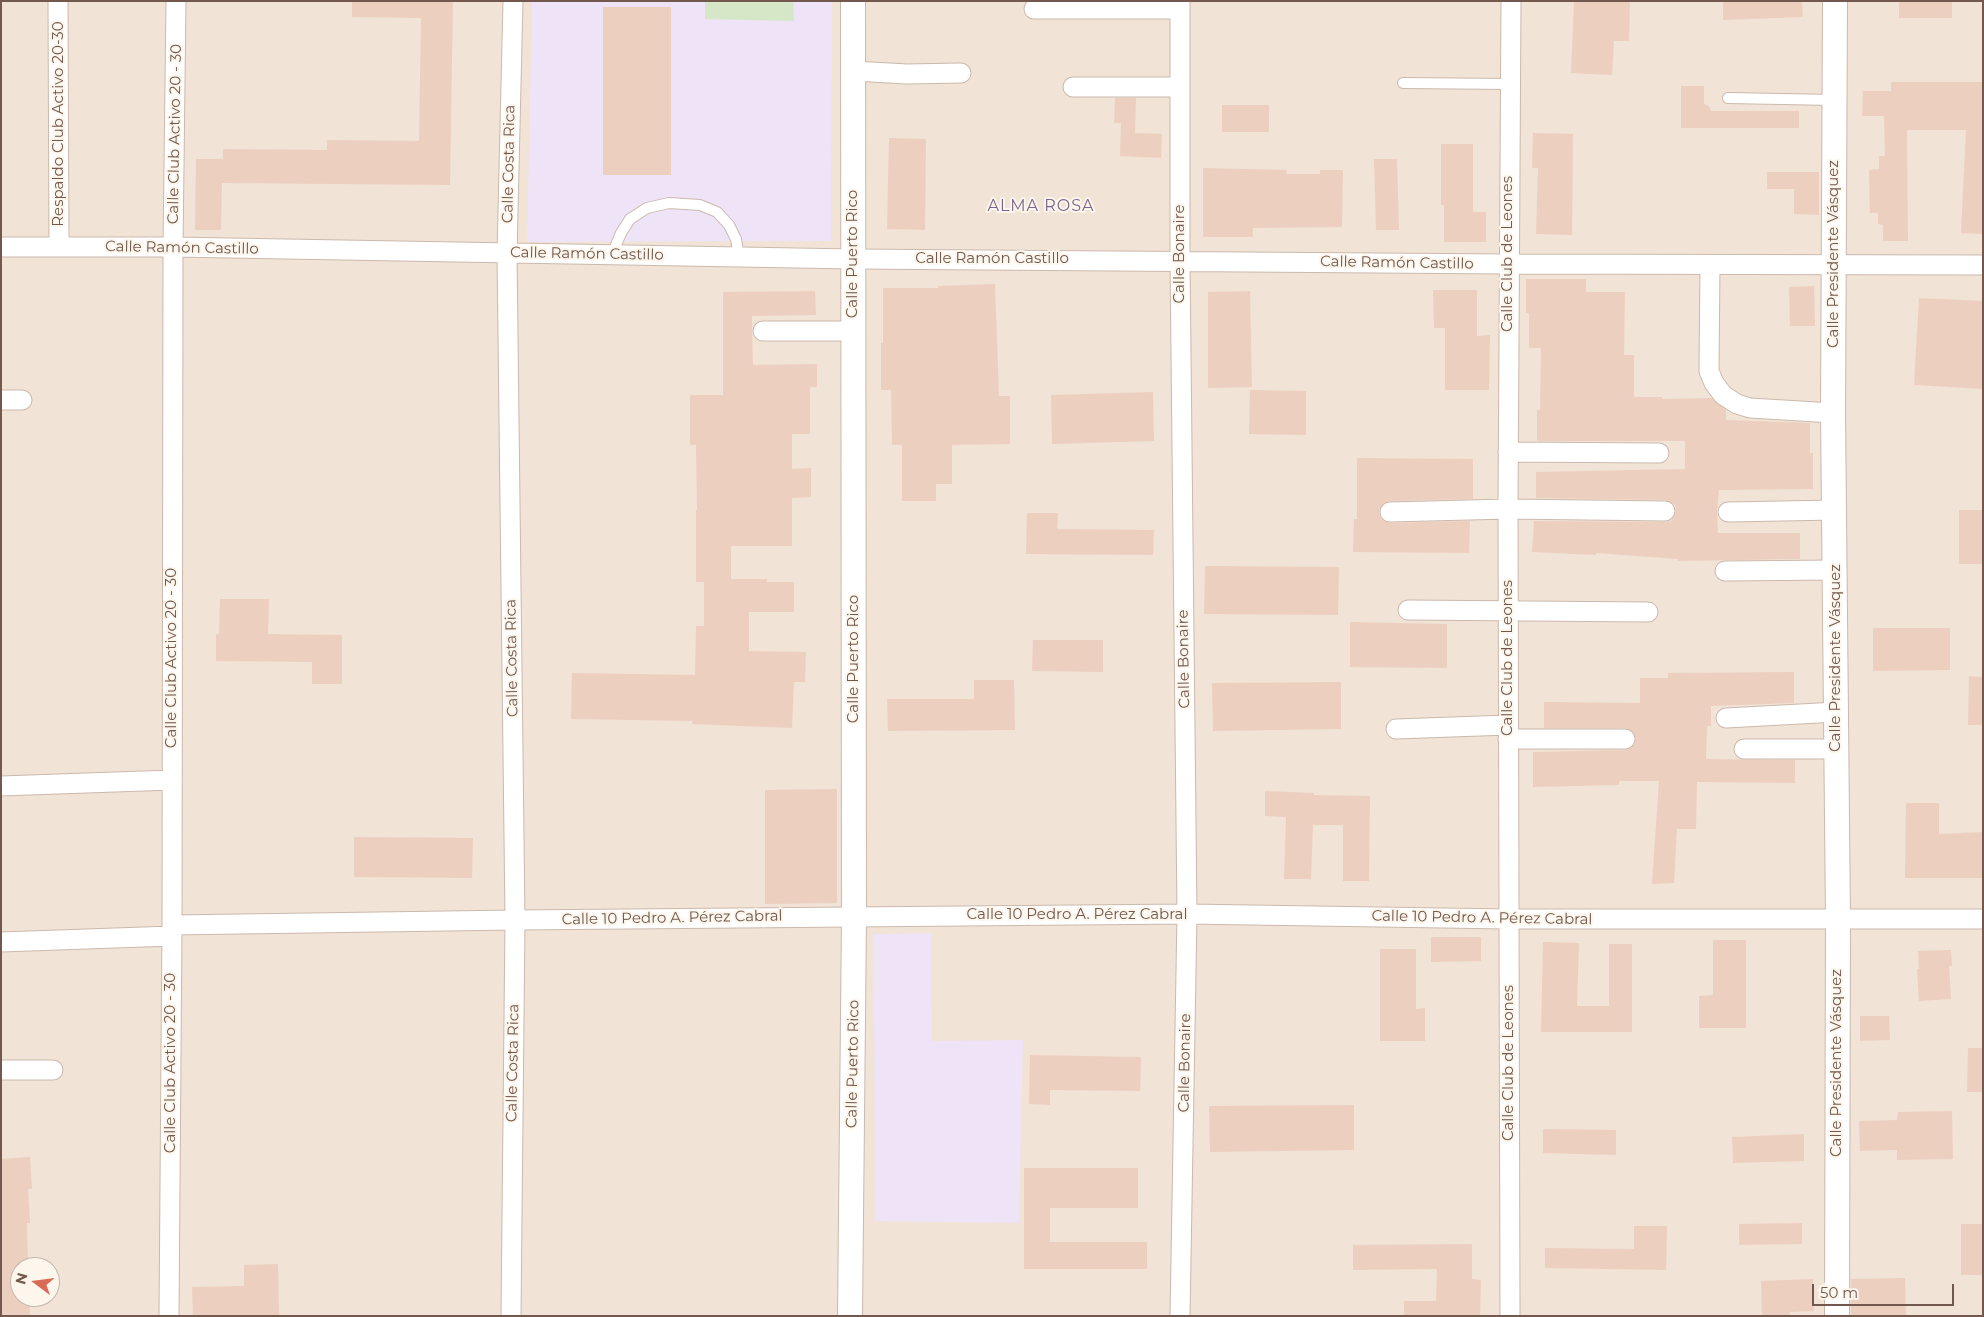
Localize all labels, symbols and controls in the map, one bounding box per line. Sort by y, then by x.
street label: Respaldo Club Activo 20-30 [50,21,68,227]
street label: Calle Club Activo 20 - 30 [164,44,186,224]
street label: Calle Costa Rica [499,105,519,223]
street label: Calle Presidente Vásquez [1825,160,1843,348]
street label: Calle Club de Leones [1499,176,1517,332]
street label: Calle Puerto Rico [844,190,862,318]
district label: ALMA ROSA [986,196,1096,216]
street label: Calle Bonaire [1171,204,1189,304]
street label: Calle Ramón Castillo [105,238,259,258]
street label: Calle Ramón Castillo [510,244,664,264]
street label: Calle Ramón Castillo [915,250,1069,268]
street label: Calle Ramón Castillo [1320,253,1474,273]
street label: Calle Presidente Vásquez [1827,564,1845,752]
street label: Calle Club Activo 20 - 30 [163,568,181,748]
street label: Calle Club de Leones [1499,580,1517,736]
street label: Calle Puerto Rico [845,595,863,723]
street label: Calle Costa Rica [502,599,522,717]
street label: Calle Bonaire [1174,609,1194,709]
street label: Calle 10 Pedro A. Pérez Cabral [967,906,1187,924]
street label: Calle 10 Pedro A. Pérez Cabral [561,907,783,929]
street label: Calle 10 Pedro A. Pérez Cabral [1371,907,1593,929]
street label: Calle Presidente Vásquez [1828,969,1846,1157]
street label: Calle Club Activo 20 - 30 [162,973,180,1153]
street label: Calle Club de Leones [1500,985,1518,1141]
street label: Calle Puerto Rico [843,1000,863,1128]
street label: Calle Costa Rica [503,1004,523,1122]
street label: Calle Bonaire [1175,1013,1195,1113]
north arrow [10,1257,60,1307]
text: N [11,1271,32,1286]
scale bar [1814,1274,1956,1306]
text: 50 m [1820,1283,1858,1302]

